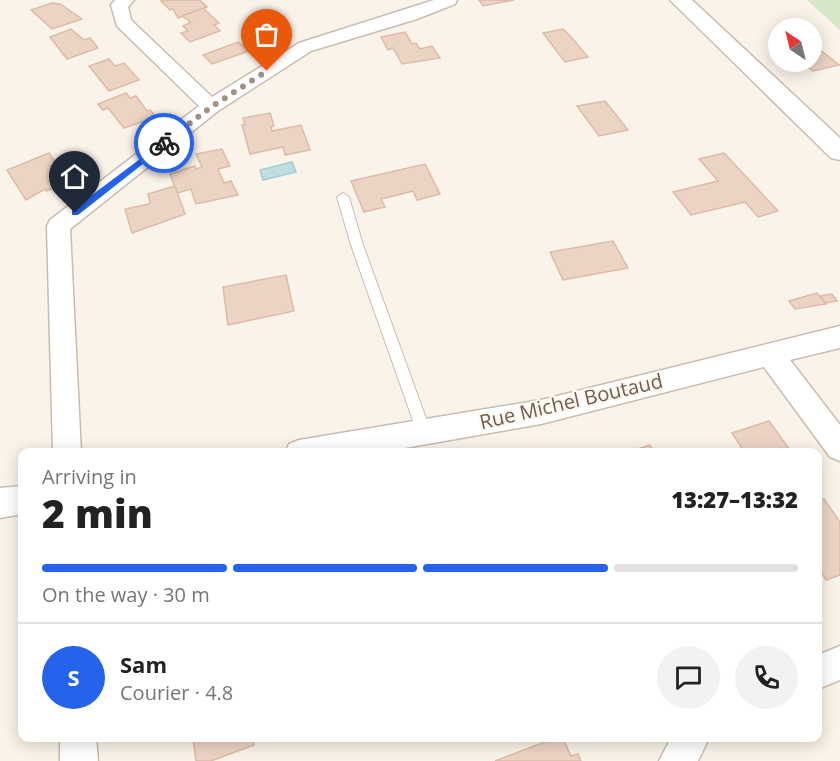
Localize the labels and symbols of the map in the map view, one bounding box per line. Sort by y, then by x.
pin [241,9,292,71]
north arrow [768,18,822,72]
courier [134,113,194,173]
pin [49,151,100,213]
street label: Rue Michel Boutaud [477,367,665,435]

